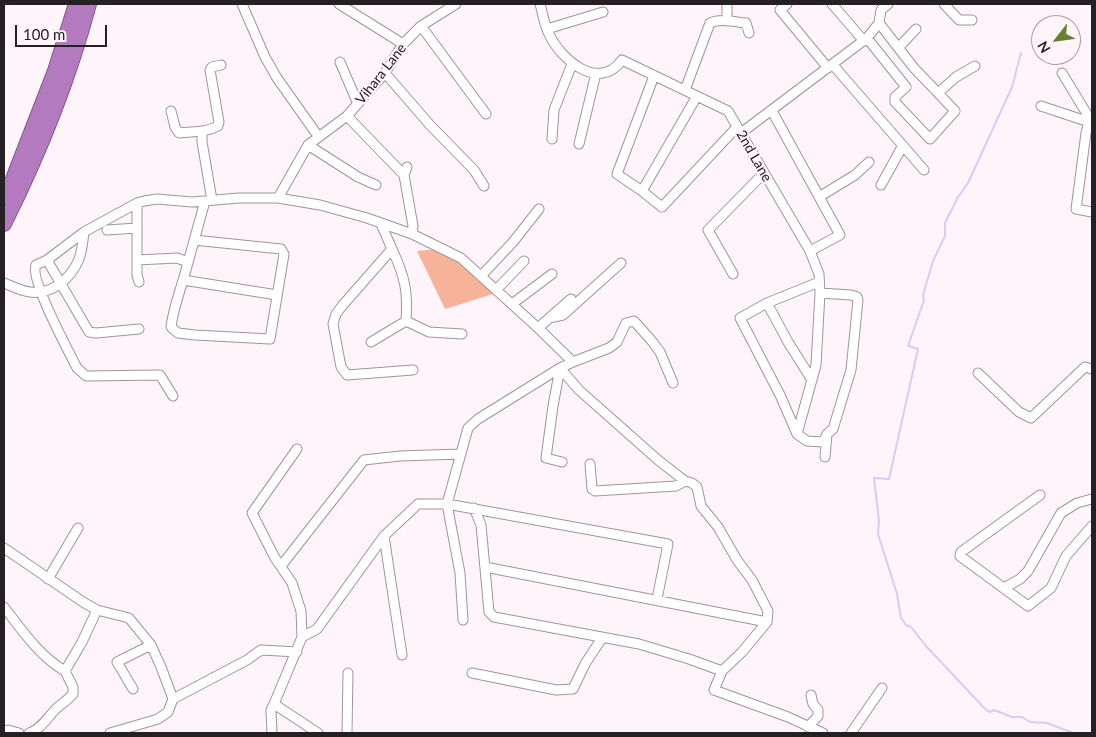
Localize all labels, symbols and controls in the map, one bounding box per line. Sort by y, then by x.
scale bar [18,15,110,47]
north arrow [1031,15,1081,65]
text: 100 m [23,25,65,43]
text: N [1033,38,1054,56]
street label: Vihara Lane [352,40,410,108]
street label: 2nd Lane [733,127,775,185]

